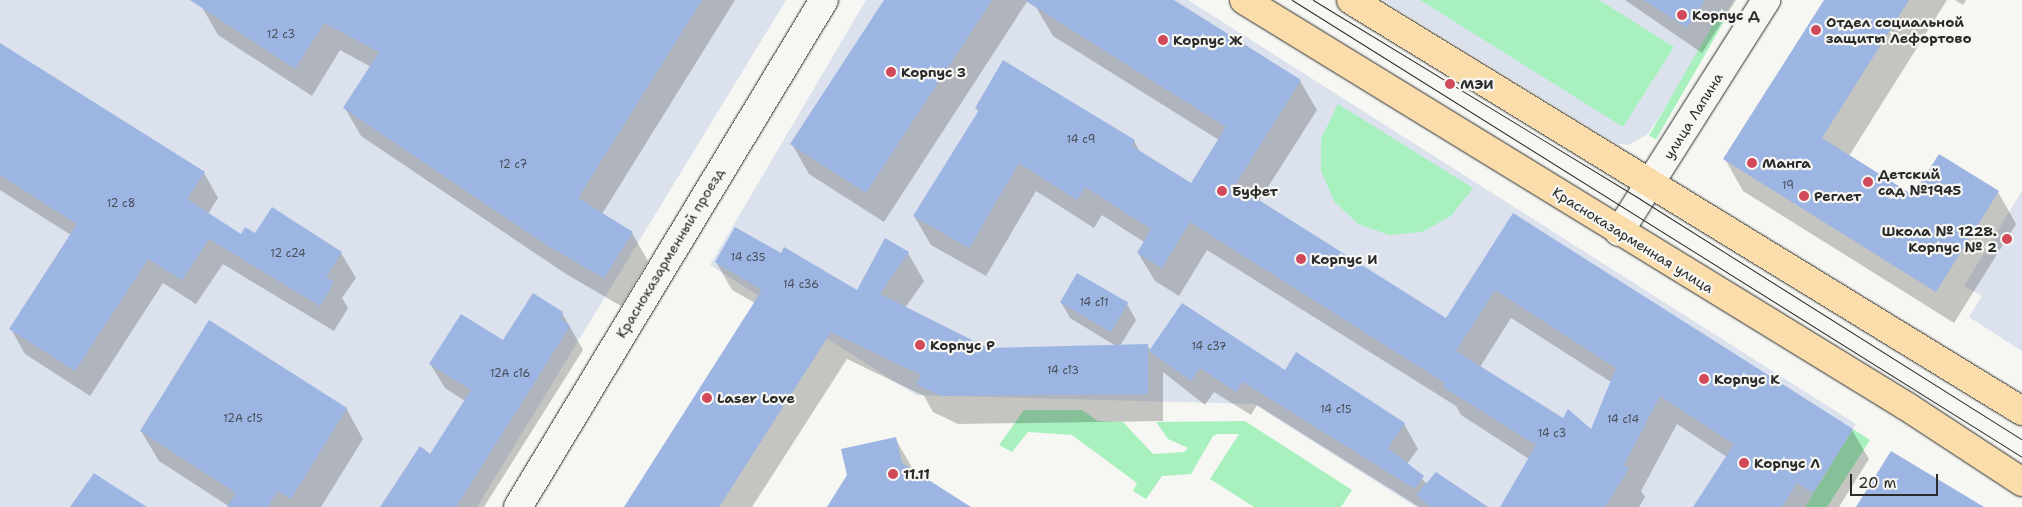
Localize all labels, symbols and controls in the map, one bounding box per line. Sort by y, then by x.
place label: Корпус Д [1692,7,1760,23]
marker: Корпус Д [1676,9,1688,21]
place label: Отдел социальной защиты Лефортово [1826,14,1972,46]
marker: Отдел социальной защиты Лефортово [1810,24,1822,36]
house number: 12 с3 [267,28,295,42]
place label: Корпус Ж [1173,32,1242,48]
marker: Корпус Ж [1157,34,1169,46]
place label: Корпус З [901,64,966,80]
marker: Корпус З [885,66,897,78]
street label: улица Лапина [1660,70,1726,162]
place label: МЭИ [1460,76,1494,92]
marker: МЭИ [1444,78,1456,90]
house number: 14 с9 [1067,133,1095,147]
place label: Манга [1762,155,1811,171]
marker: Манга [1746,157,1758,169]
house number: 12 с7 [499,158,527,172]
street label: Красноказарменный проезд [612,165,728,341]
place label: Детский сад №1945 [1878,166,1961,198]
marker: Детский сад №1945 [1862,176,1874,188]
house number: 19 [1782,179,1794,193]
place label: Буфет [1232,183,1278,199]
street label: Красноказарменная улица [1549,183,1717,297]
marker: Буфет [1216,185,1228,197]
place label: Реглет [1814,188,1861,204]
marker: Реглет [1798,190,1810,202]
house number: 12 с8 [107,197,135,211]
place label: Школа № 1228. Корпус № 2 [1882,223,1997,256]
marker: Школа № 1228. Корпус № 2 [2001,233,2013,245]
house number: 12 с24 [270,247,306,261]
house number: 14 с35 [731,251,765,265]
place label: Корпус И [1311,251,1378,267]
marker: Корпус И [1295,253,1307,265]
house number: 14 с36 [783,278,819,292]
house number: 14 с11 [1079,296,1109,310]
place label: Корпус Р [930,337,995,353]
marker: Корпус Р [914,339,926,351]
house number: 14 с37 [1191,340,1227,354]
house number: 14 с13 [1047,364,1079,378]
house number: 12А с16 [490,367,530,381]
place label: Корпус К [1714,371,1780,387]
marker: Корпус К [1698,373,1710,385]
place label: Laser Love [717,390,795,406]
marker: Laser Love [701,392,713,404]
house number: 14 с15 [1320,403,1352,417]
house number: 12А с15 [223,412,263,426]
house number: 14 с14 [1607,413,1639,427]
house number: 14 с3 [1538,427,1566,441]
place label: Корпус Л [1754,455,1820,471]
marker: Корпус Л [1738,457,1750,469]
scale bar [1852,464,1940,496]
place label: 11.11 [903,466,930,482]
marker: 11.11 [887,468,899,480]
text: 20 m [1858,473,1897,493]

